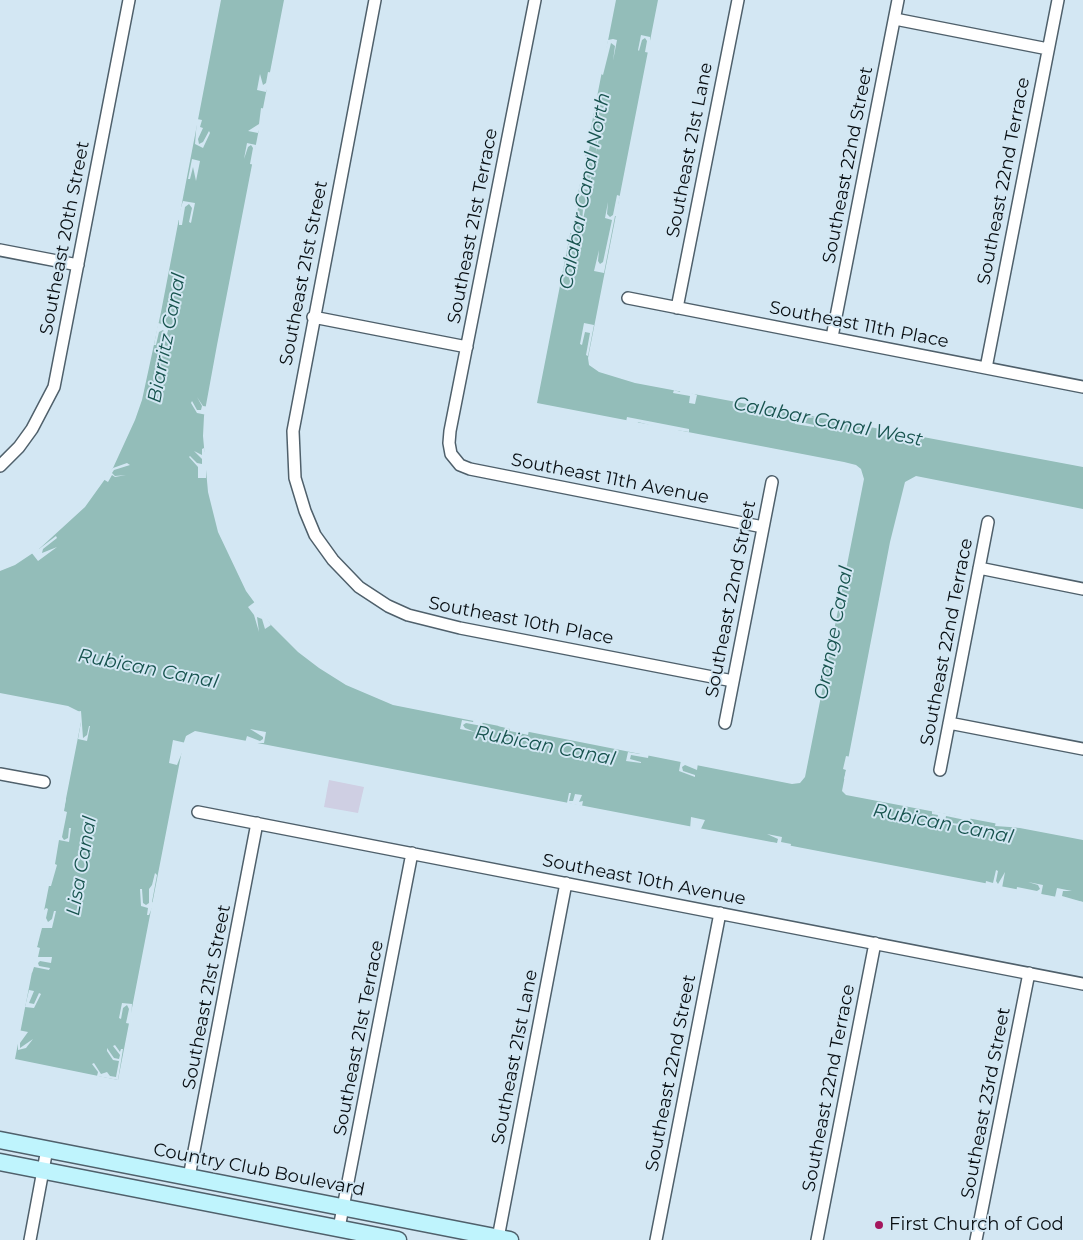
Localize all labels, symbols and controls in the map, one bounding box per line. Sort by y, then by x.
street label: Southeast 21st Lane [662,61,718,239]
street label: Southeast 22nd Street [818,65,878,265]
street label: Southeast 22nd Terrace [973,76,1035,286]
water label: Calabar Canal North [555,91,615,291]
street label: Southeast 21st Terrace [443,126,503,326]
street label: Southeast 20th Street [36,139,94,337]
street label: Southeast 21st Street [275,179,333,367]
water label: Biarritz Canal [143,271,191,405]
street label: Southeast 11th Place [767,297,951,353]
water label: Calabar Canal West [731,392,925,452]
street label: Southeast 11th Avenue [509,449,711,509]
street label: Southeast 22nd Street [701,499,761,699]
street label: Southeast 22nd Terrace [916,537,978,747]
water label: Orange Canal [810,564,858,702]
street label: Southeast 10th Place [427,592,615,650]
water label: Rubican Canal [76,644,220,694]
water label: Rubican Canal [473,721,617,771]
water label: Rubican Canal [871,799,1015,849]
water label: Lisa Canal [62,815,102,917]
street label: Southeast 10th Avenue [541,850,747,910]
street label: Southeast 21st Street [178,903,236,1091]
street label: Southeast 21st Terrace [329,938,389,1138]
street label: Southeast 21st Lane [487,968,543,1146]
street label: Southeast 22nd Street [641,973,701,1173]
street label: Southeast 22nd Terrace [798,983,860,1193]
street label: Southeast 23rd Street [957,1005,1015,1201]
street label: Country Club Boulevard [151,1139,367,1201]
place label: First Church of God [889,1214,1064,1236]
marker: First Church of God [873,1219,885,1231]

